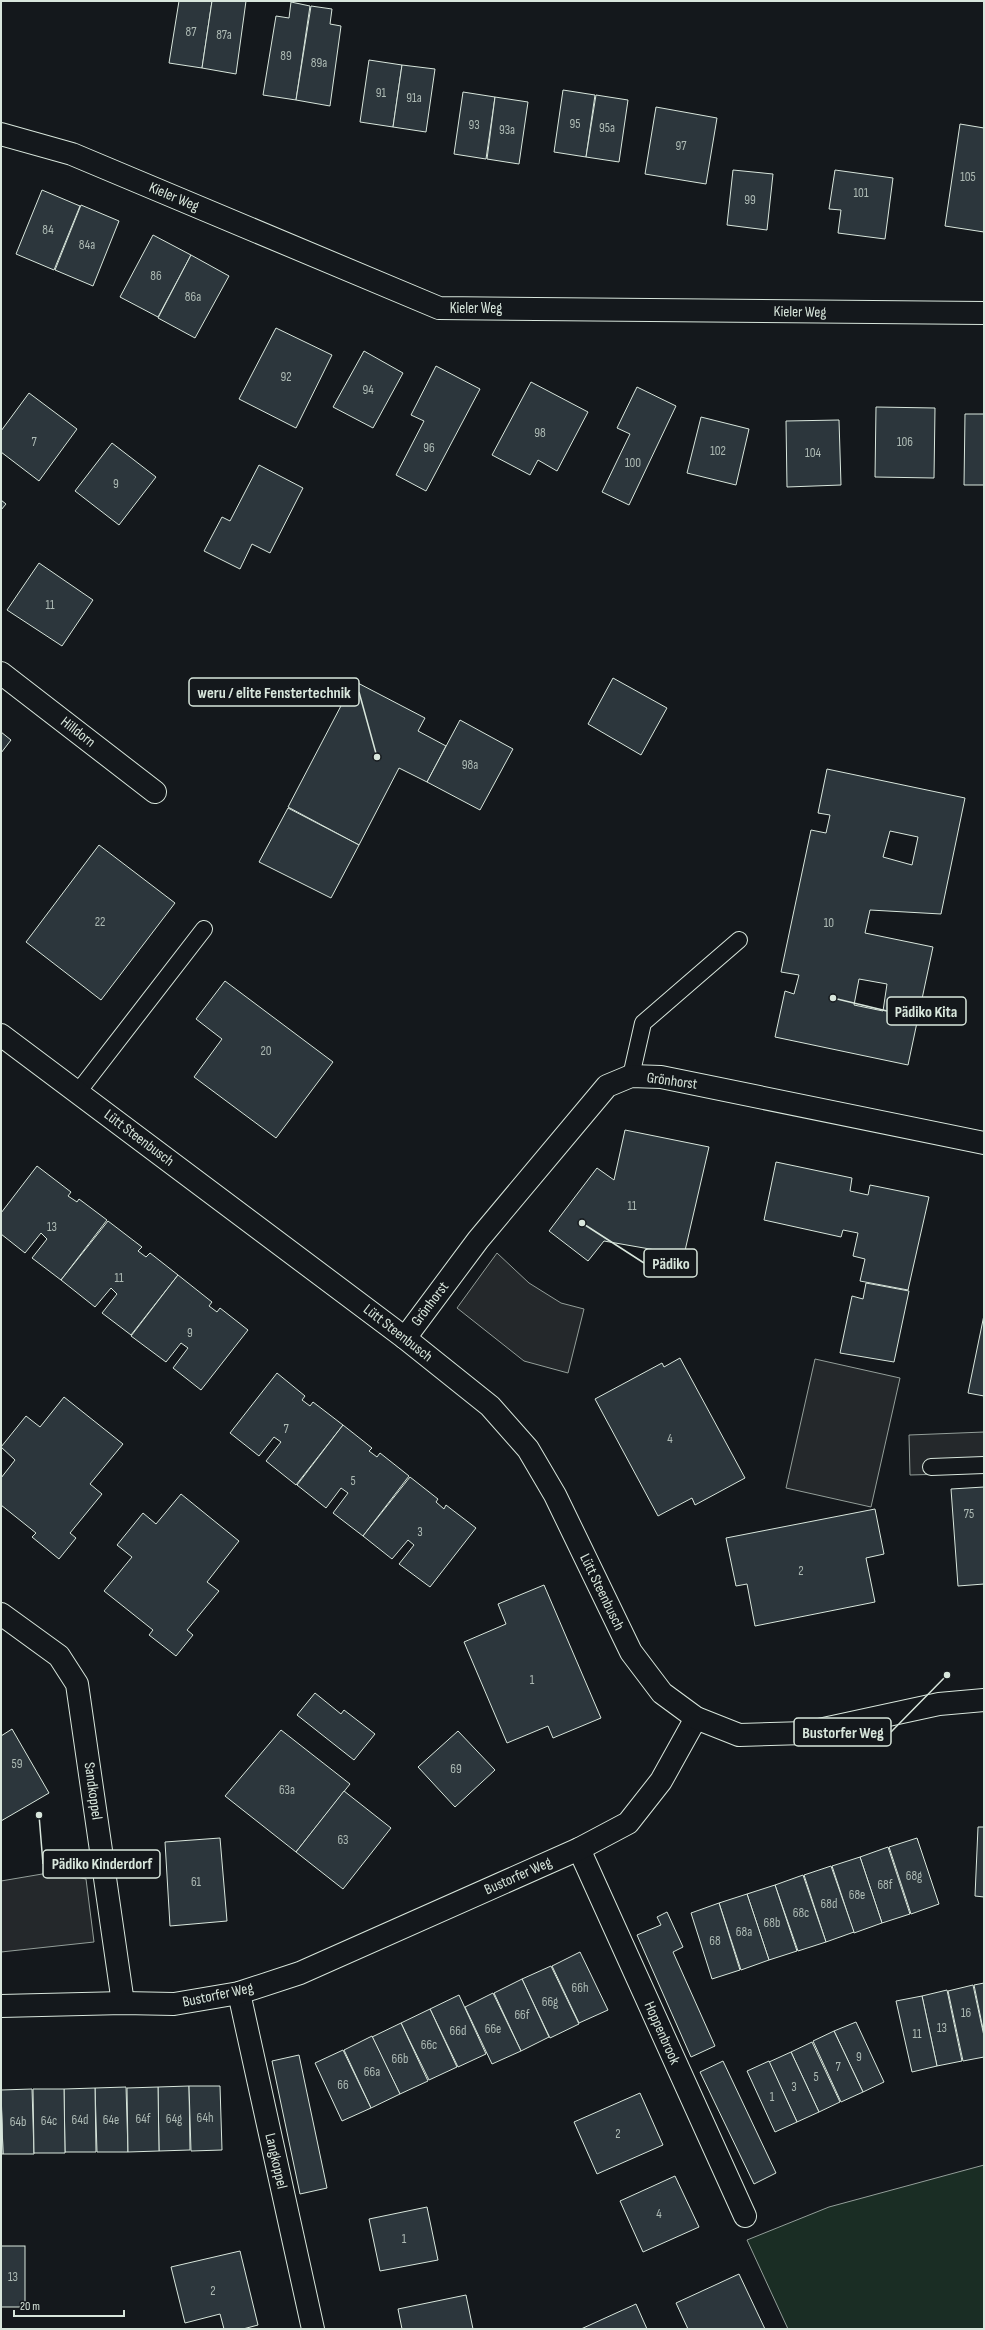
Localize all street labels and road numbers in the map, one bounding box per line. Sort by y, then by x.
street label: Kieler Weg [146,178,202,216]
street label: Kieler Weg [450,299,502,318]
street label: Kieler Weg [773,302,827,322]
street label: Hilldorn [57,712,99,752]
street label: Grönhorst [645,1068,699,1094]
street label: Lütt Steenbusch [100,1105,178,1171]
street label: Grönhorst [407,1278,453,1330]
street label: Lütt Steenbusch [359,1300,437,1366]
street label: Lütt Steenbusch [575,1551,629,1633]
street label: Sandkoppel [80,1761,106,1821]
street label: Bustorfer Weg [481,1853,555,1899]
street label: Bustorfer Weg [181,1978,255,2012]
street label: Hoppenbrook [640,1998,684,2068]
street label: Langkoppel [260,2131,292,2191]

